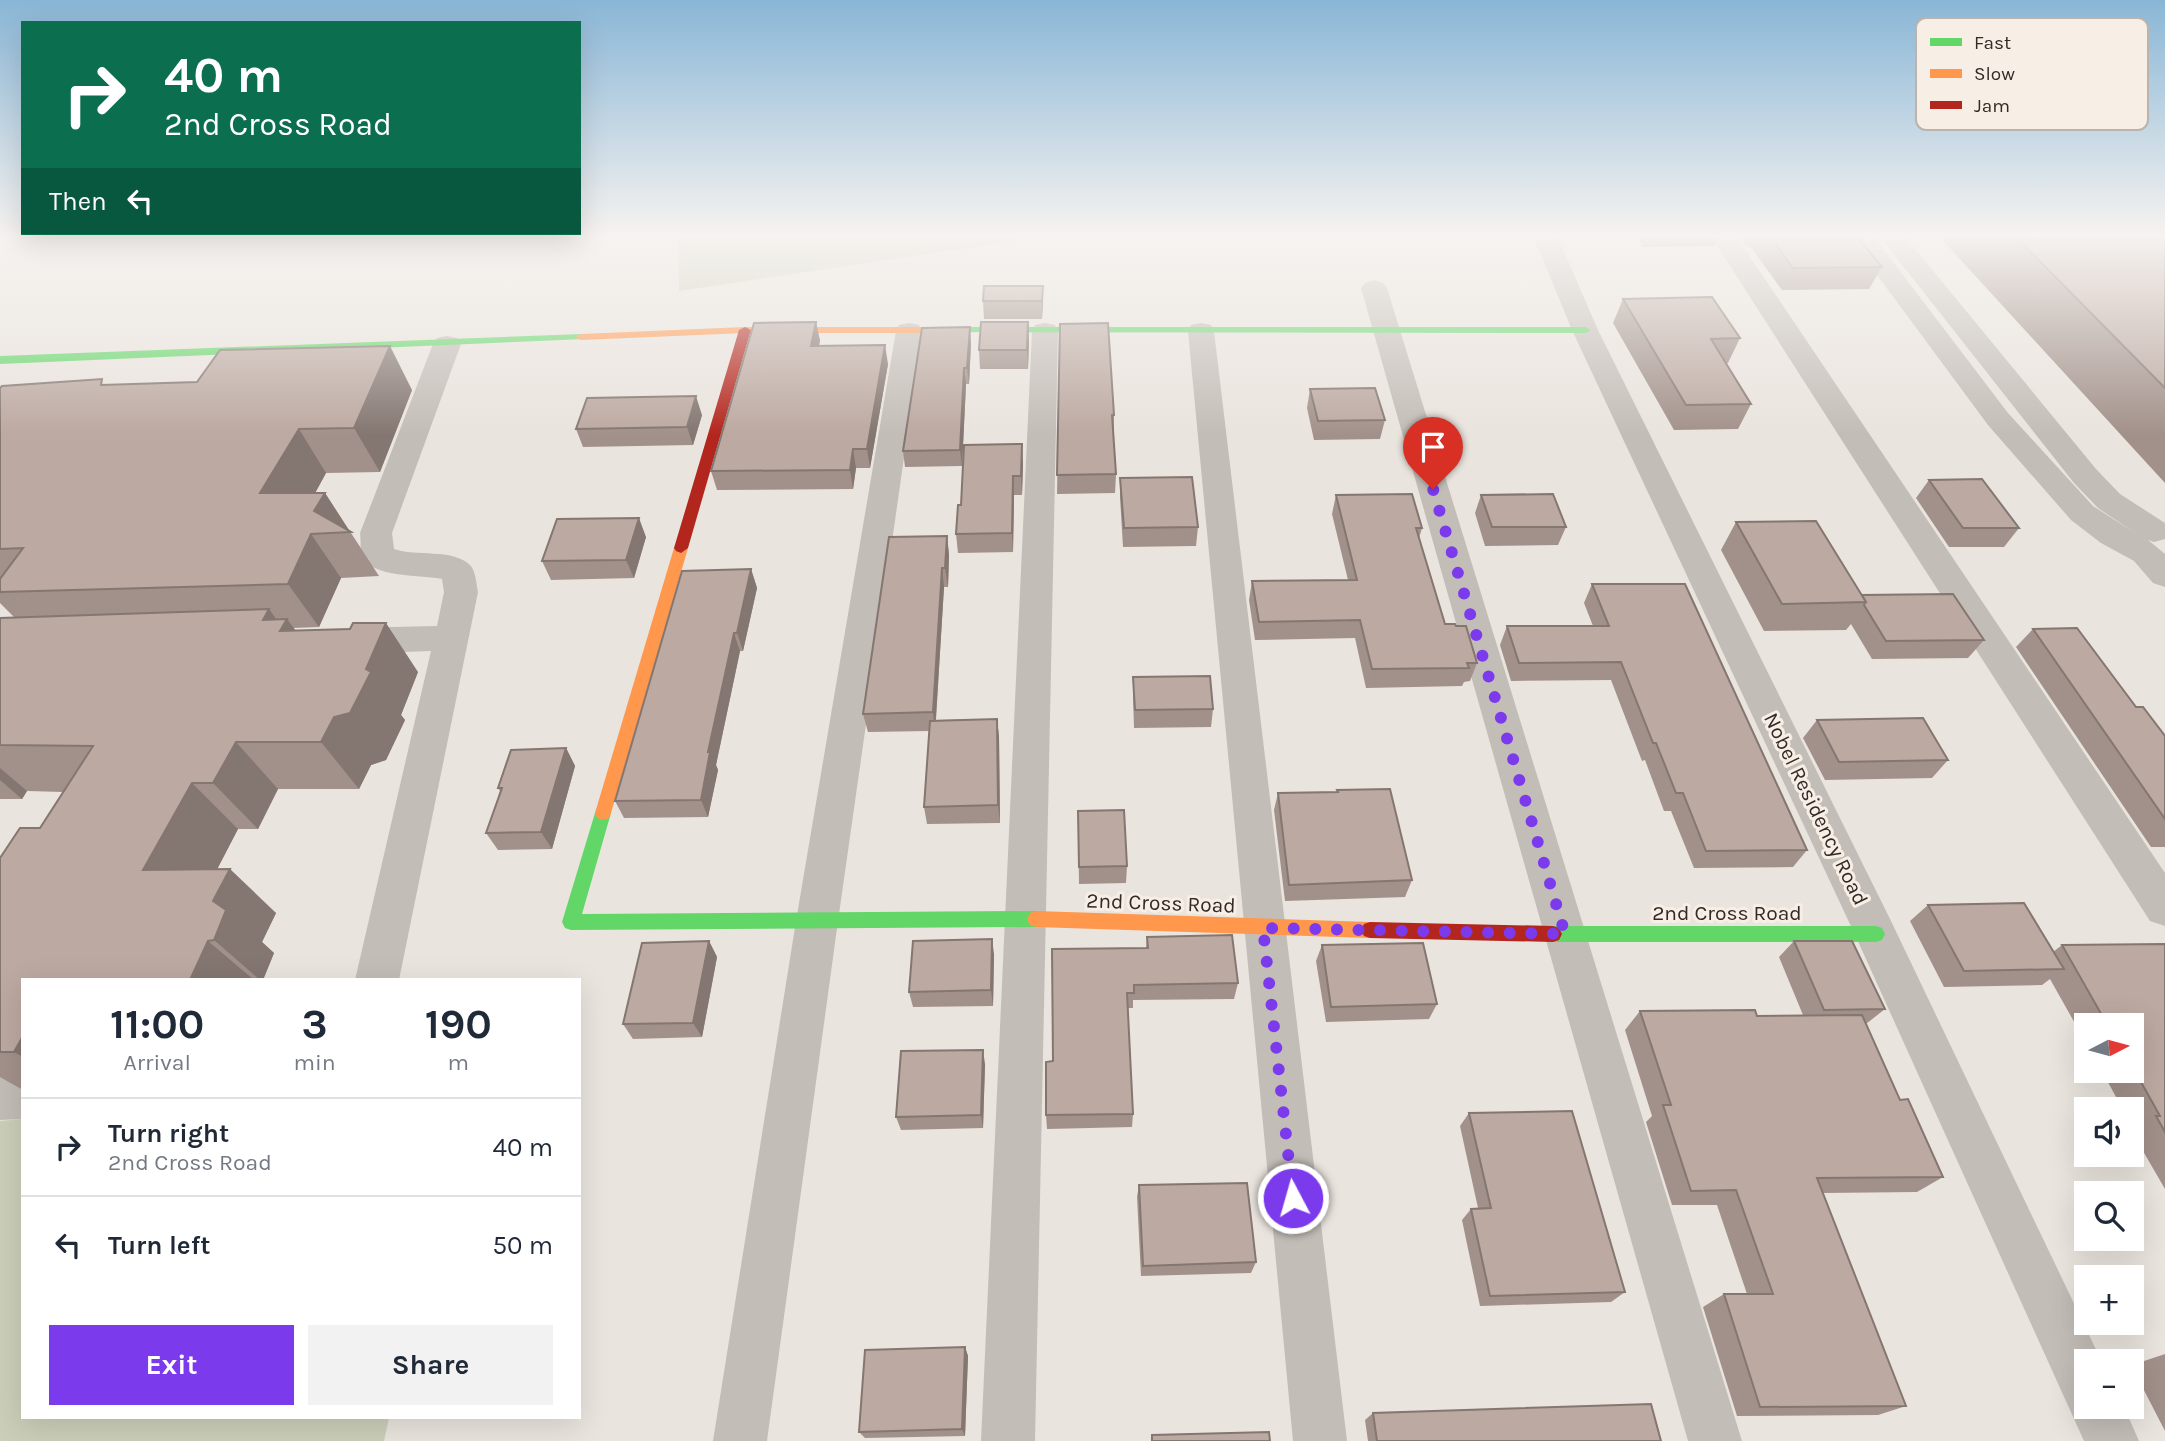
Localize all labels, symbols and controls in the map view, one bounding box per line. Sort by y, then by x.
legend [1916,18,2148,130]
text: Fast [1974,32,2011,54]
text: 40 m [164,47,283,104]
icon: right [49,49,140,140]
text: Slow [1974,63,2015,85]
text: Jam [1974,95,2010,117]
text: 2nd Cross Road [164,106,392,143]
icon: left [121,182,159,220]
text: Then [49,186,107,217]
pin [1403,417,1463,489]
icon: arrive [1414,428,1452,466]
street label: Nobel Residency Road [1759,709,1873,909]
street label: 2nd Cross Road [1086,888,1236,918]
street label: 2nd Cross Road [1652,901,1802,925]
text: 11:00 [110,999,204,1049]
text: 3 [302,999,328,1049]
text: 190 [425,999,492,1049]
north arrow [2074,1013,2144,1083]
map controls [2074,1013,2144,1419]
text: Arrival [124,1049,191,1076]
text: min [293,1049,336,1076]
text: m [448,1049,469,1076]
button: sound [2074,1097,2144,1167]
text: Turn right [108,1118,229,1149]
icon: right [49,1128,87,1166]
text: 40 m [493,1132,553,1163]
text: 2nd Cross Road [108,1149,272,1176]
position arrow [1256,1161,1330,1235]
button: search [2074,1181,2144,1251]
icon: left [49,1226,87,1264]
text: Turn left [108,1230,210,1261]
text: 50 m [492,1230,553,1261]
button: + [2074,1265,2144,1335]
button: Exit [49,1325,294,1405]
button: Share [308,1325,553,1405]
button: − [2074,1349,2144,1419]

